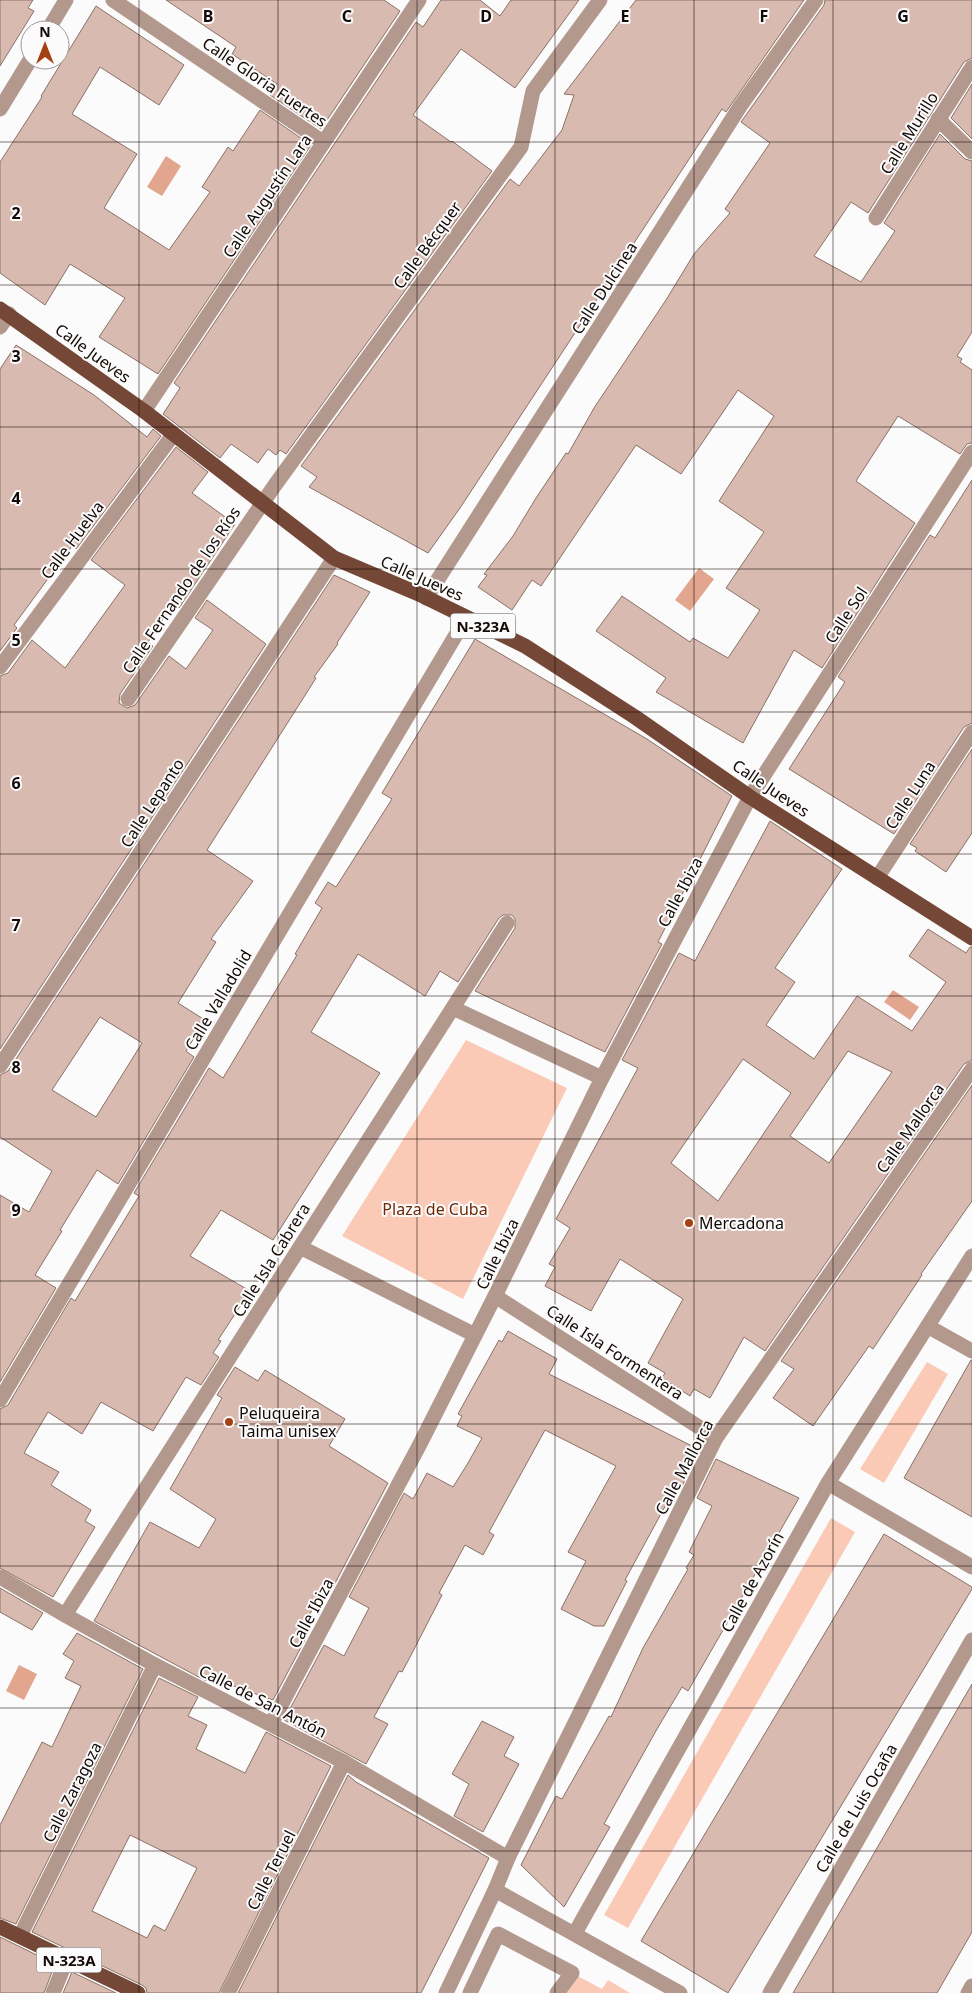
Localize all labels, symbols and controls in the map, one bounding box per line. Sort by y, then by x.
text: B [203,5,213,27]
text: C [342,5,352,27]
text: D [480,5,492,27]
text: E [621,5,630,27]
text: F [760,5,768,27]
text: G [897,5,909,27]
north arrow [20,20,70,70]
text: N [39,22,51,41]
street label: Calle Gloria Fuertes [198,32,332,132]
street label: Calle Murillo [875,87,943,179]
street label: Calle Augustín Lara [217,130,317,262]
street label: Calle Bécquer [388,197,466,293]
text: 2 [11,202,21,224]
street label: Calle Dulcinea [566,238,642,338]
street label: Calle Jueves [51,318,135,388]
text: 3 [11,345,21,367]
text: 4 [11,487,21,509]
street label: Calle Huelva [35,496,109,584]
street label: Calle Fernando de los Ríos [117,502,245,678]
street label: Calle Jueves [377,550,467,606]
street label: Calle Sol [820,583,872,647]
road number: N-323A [450,614,516,638]
text: 5 [11,629,21,651]
street label: Calle Lepanto [115,754,189,852]
street label: Calle Jueves [728,754,814,822]
street label: Calle Luna [880,756,940,834]
text: 6 [11,772,21,794]
street label: Calle Ibiza [652,853,708,931]
text: 7 [11,914,21,936]
street label: Calle Valladolid [179,946,257,1054]
text: 8 [11,1056,21,1078]
street label: Calle Mallorca [871,1079,949,1177]
park label: Plaza de Cuba [382,1198,488,1220]
text: 9 [11,1199,21,1221]
street label: Calle Isla Cabrera [227,1199,315,1321]
place label: Mercadona [699,1212,784,1234]
street label: Calle Ibiza [470,1215,524,1293]
marker: Mercadona [683,1217,695,1229]
street label: Calle Isla Formentera [542,1299,688,1405]
place label: Peluqueira Taima unisex [239,1402,337,1442]
marker: Peluqueira Taima unisex [223,1416,235,1428]
street label: Calle Mallorca [650,1416,718,1518]
street label: Calle de Azorín [715,1528,789,1636]
street label: Calle Ibiza [283,1574,339,1652]
street label: Calle de San Antón [195,1659,331,1743]
street label: Calle Zaragoza [37,1738,107,1846]
street label: Calle de Luis Ocaña [810,1739,902,1877]
street label: Calle Teruel [241,1826,301,1914]
road number: N-323A [36,1948,102,1972]

